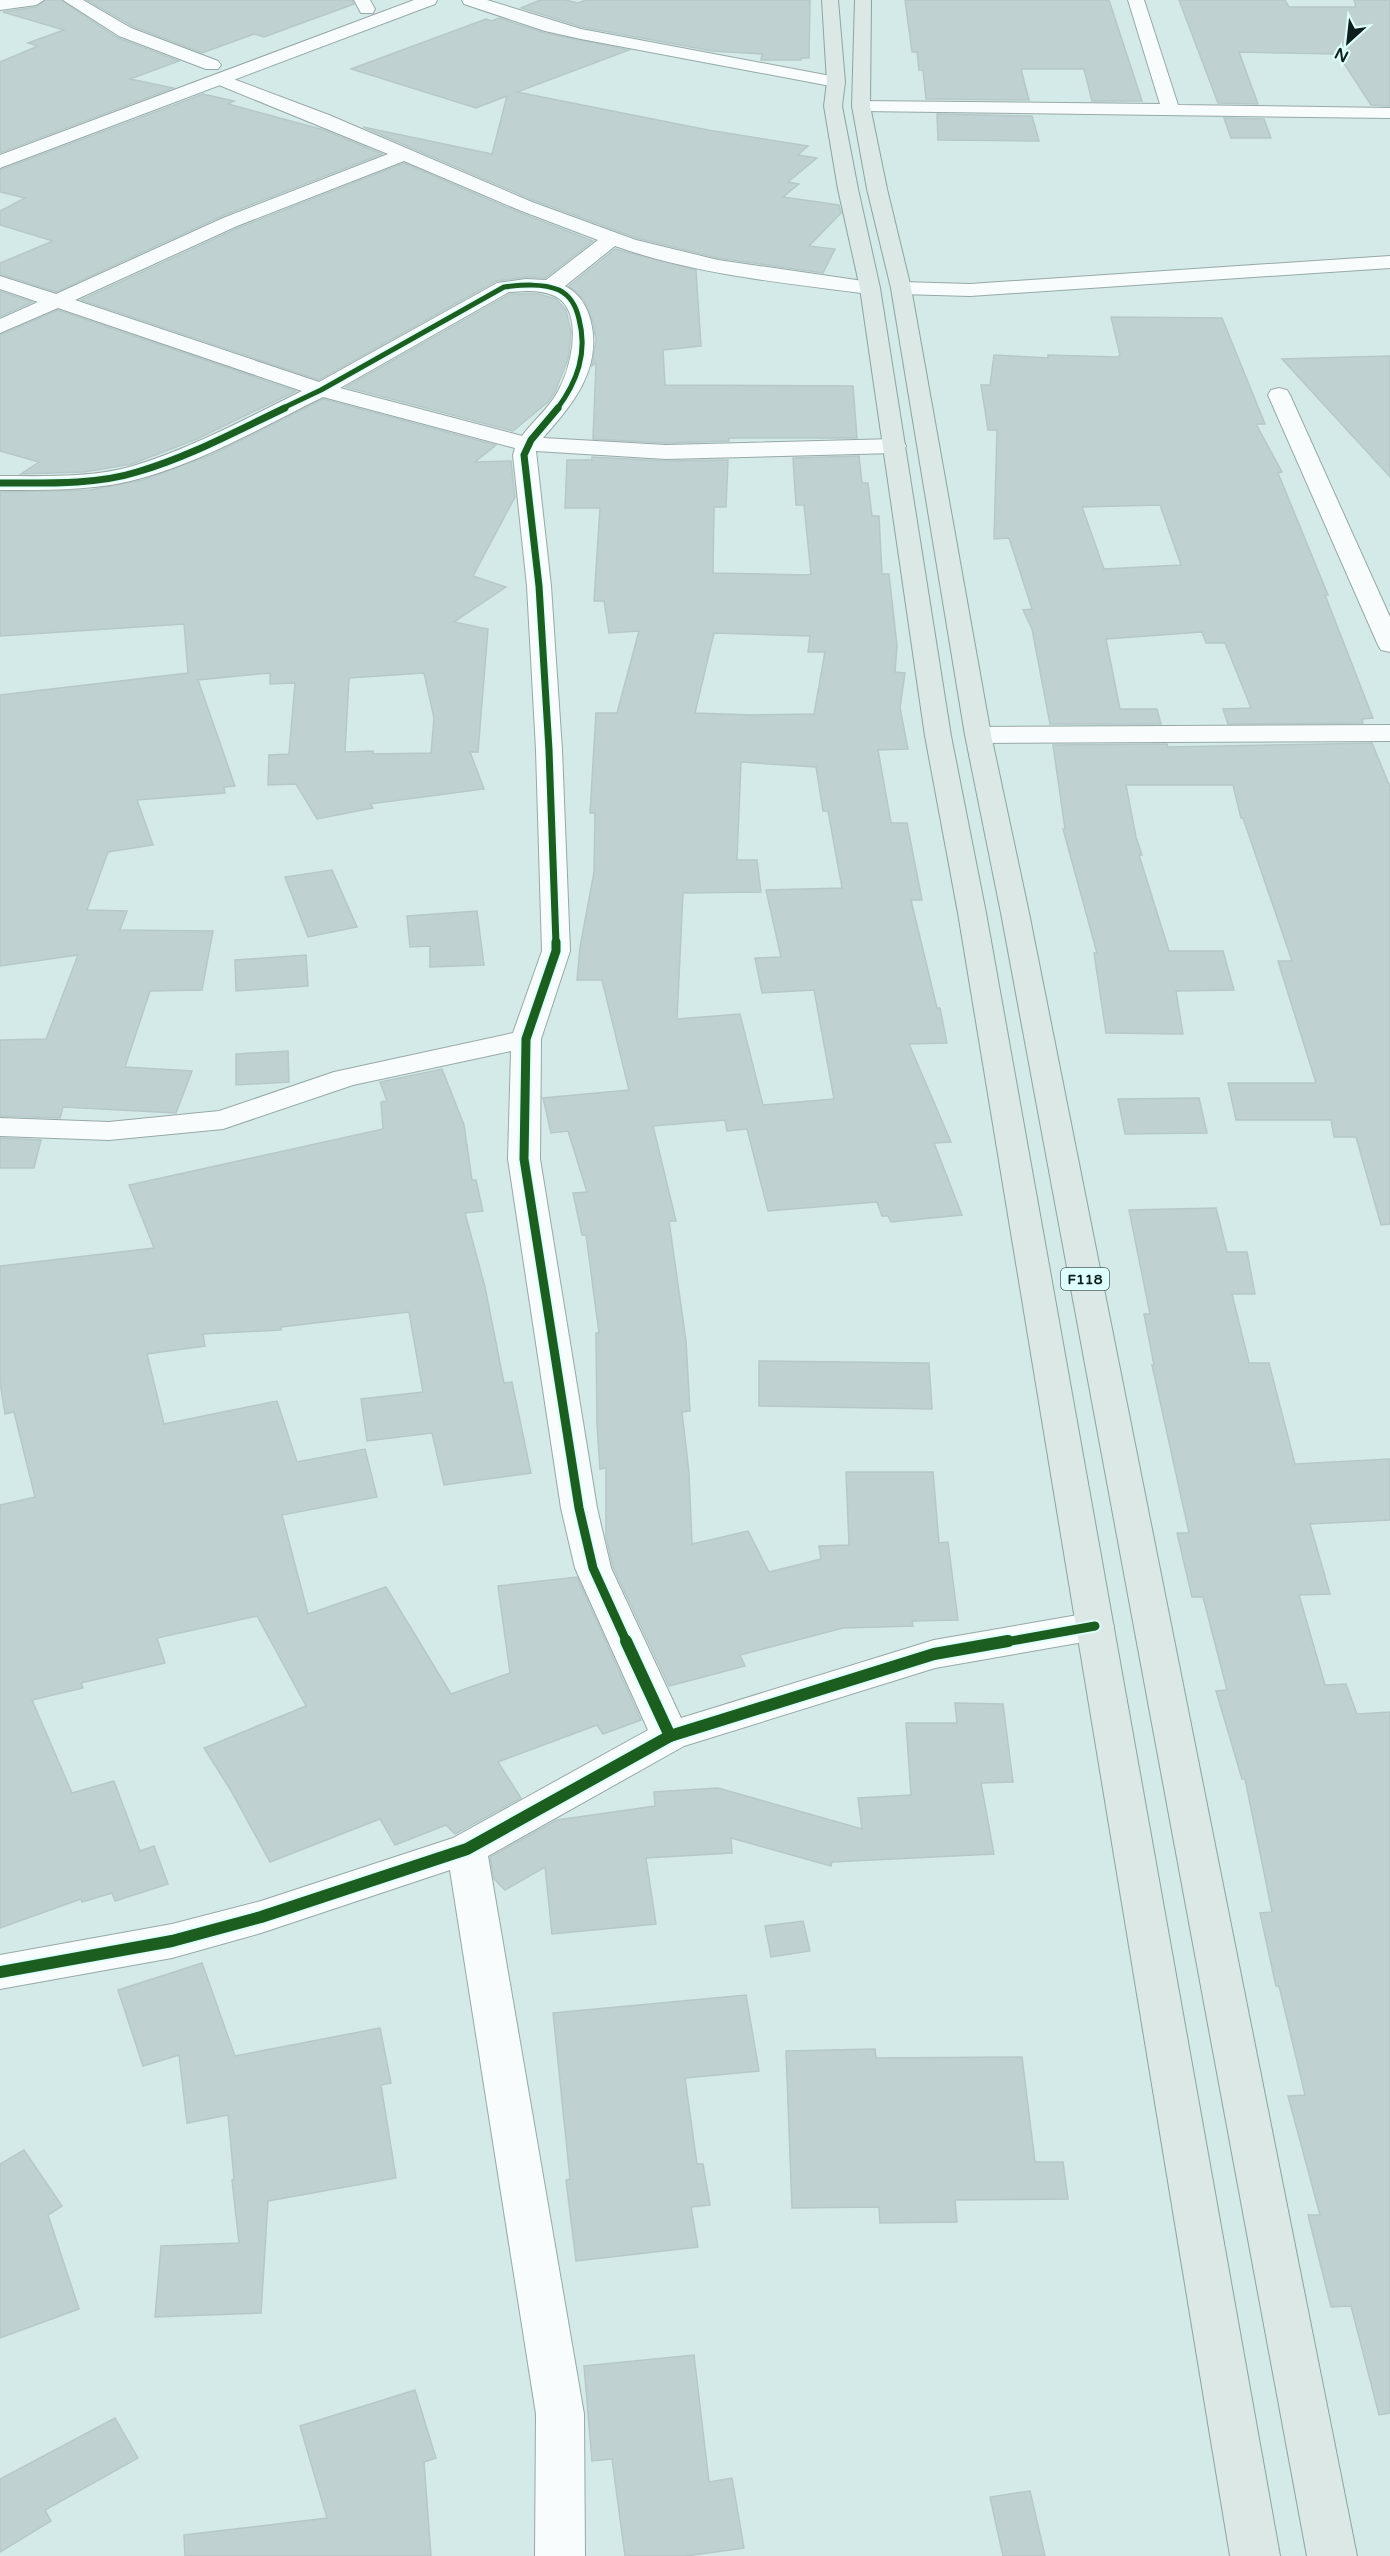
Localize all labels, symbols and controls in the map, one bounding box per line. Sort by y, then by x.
north arrow [1318,12,1378,72]
text: N [1331,43,1352,66]
road number: F118 [1061,1268,1109,1290]

